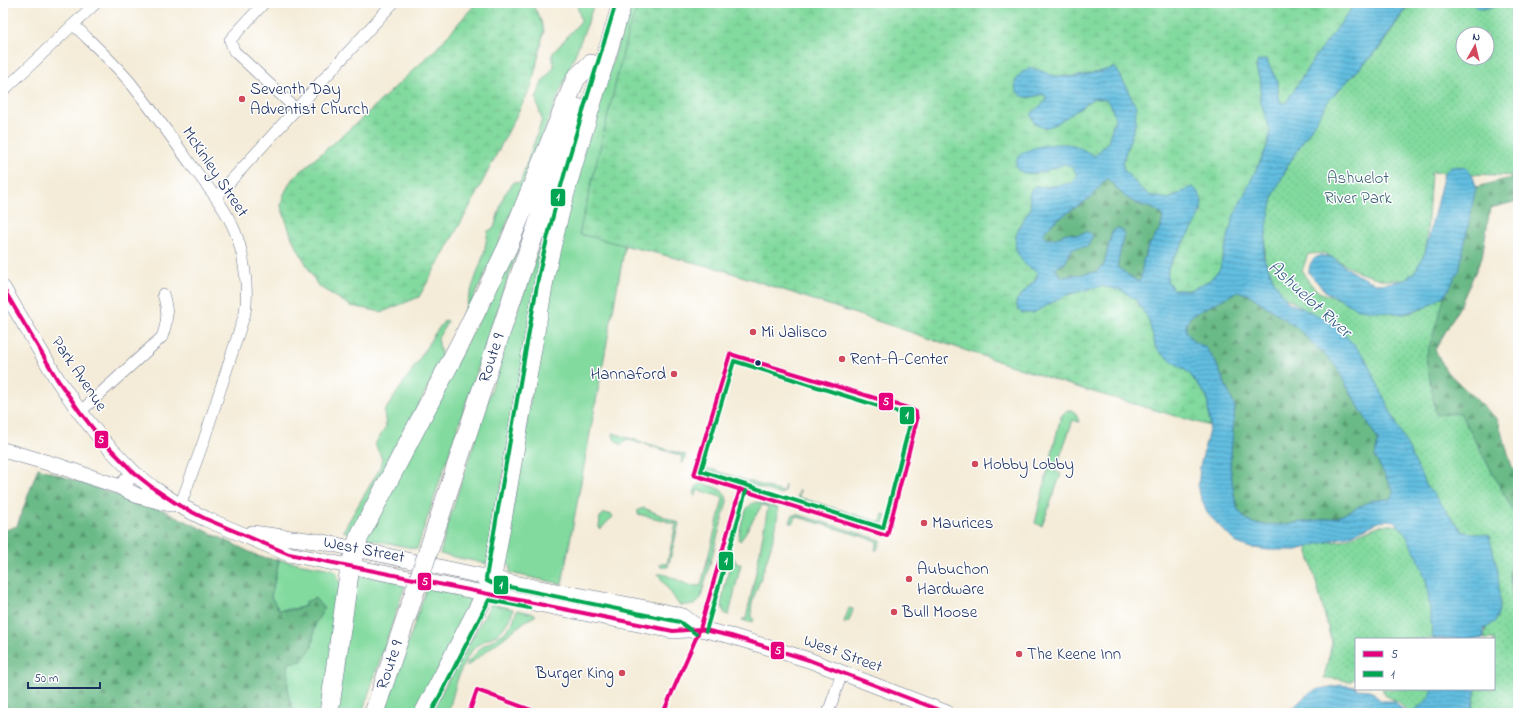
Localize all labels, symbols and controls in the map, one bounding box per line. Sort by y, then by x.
north arrow [1455,26,1495,66]
text: N [1471,29,1481,46]
place label: Seventh Day Adventist Church [250,77,368,122]
marker: Seventh Day Adventist Church [237,94,247,104]
street label: McKinley Street [175,122,255,223]
park label: Ashuelot River Park [1324,166,1392,211]
line badge: 1 [550,188,566,207]
text: 1 [556,190,560,206]
water label: Ashuelot River [1262,255,1358,346]
place label: Mi Jalisco [761,320,827,345]
marker: Mi Jalisco [748,327,758,337]
street label: Route 9 [472,330,512,386]
street label: Park Avenue [45,331,114,417]
place label: Rent-A-Center [850,347,949,372]
marker: Rent-A-Center [837,354,847,364]
unlabelled marker [753,358,763,368]
place label: Hannaford [590,362,666,387]
marker: Hannaford [669,369,679,379]
line badge: 5 [878,392,894,411]
text: 5 [883,394,890,410]
line badge: 1 [899,406,915,425]
text: 1 [905,408,909,424]
line badge: 5 [94,430,109,449]
text: 5 [98,432,105,448]
place label: Hobby Lobby [983,452,1074,478]
marker: Hobby Lobby [970,459,980,469]
place label: Maurices [932,511,993,536]
marker: Maurices [919,518,929,528]
street label: West Street [321,530,407,570]
line badge: 1 [718,551,734,571]
text: 1 [724,554,728,570]
place label: Aubuchon Hardware [917,557,989,602]
line badge: 5 [417,572,432,591]
text: 5 [422,574,429,590]
marker: Aubuchon Hardware [904,574,914,584]
line badge: 1 [493,575,509,595]
text: 1 [499,578,503,594]
place label: Bull Moose [901,600,978,625]
marker: Bull Moose [889,607,899,617]
street label: West Street [800,628,886,680]
street label: Route 9 [370,637,410,693]
legend [1355,638,1495,690]
line badge: 5 [770,641,785,660]
place label: The Keene Inn [1027,642,1121,667]
text: 5 [775,643,782,659]
text: 5 [1391,646,1398,664]
marker: The Keene Inn [1014,649,1024,659]
place label: Burger King [534,661,614,688]
scale bar [28,664,100,690]
text: 1 [1391,666,1395,684]
marker: Burger King [617,668,627,678]
text: 50 m [34,670,58,688]

